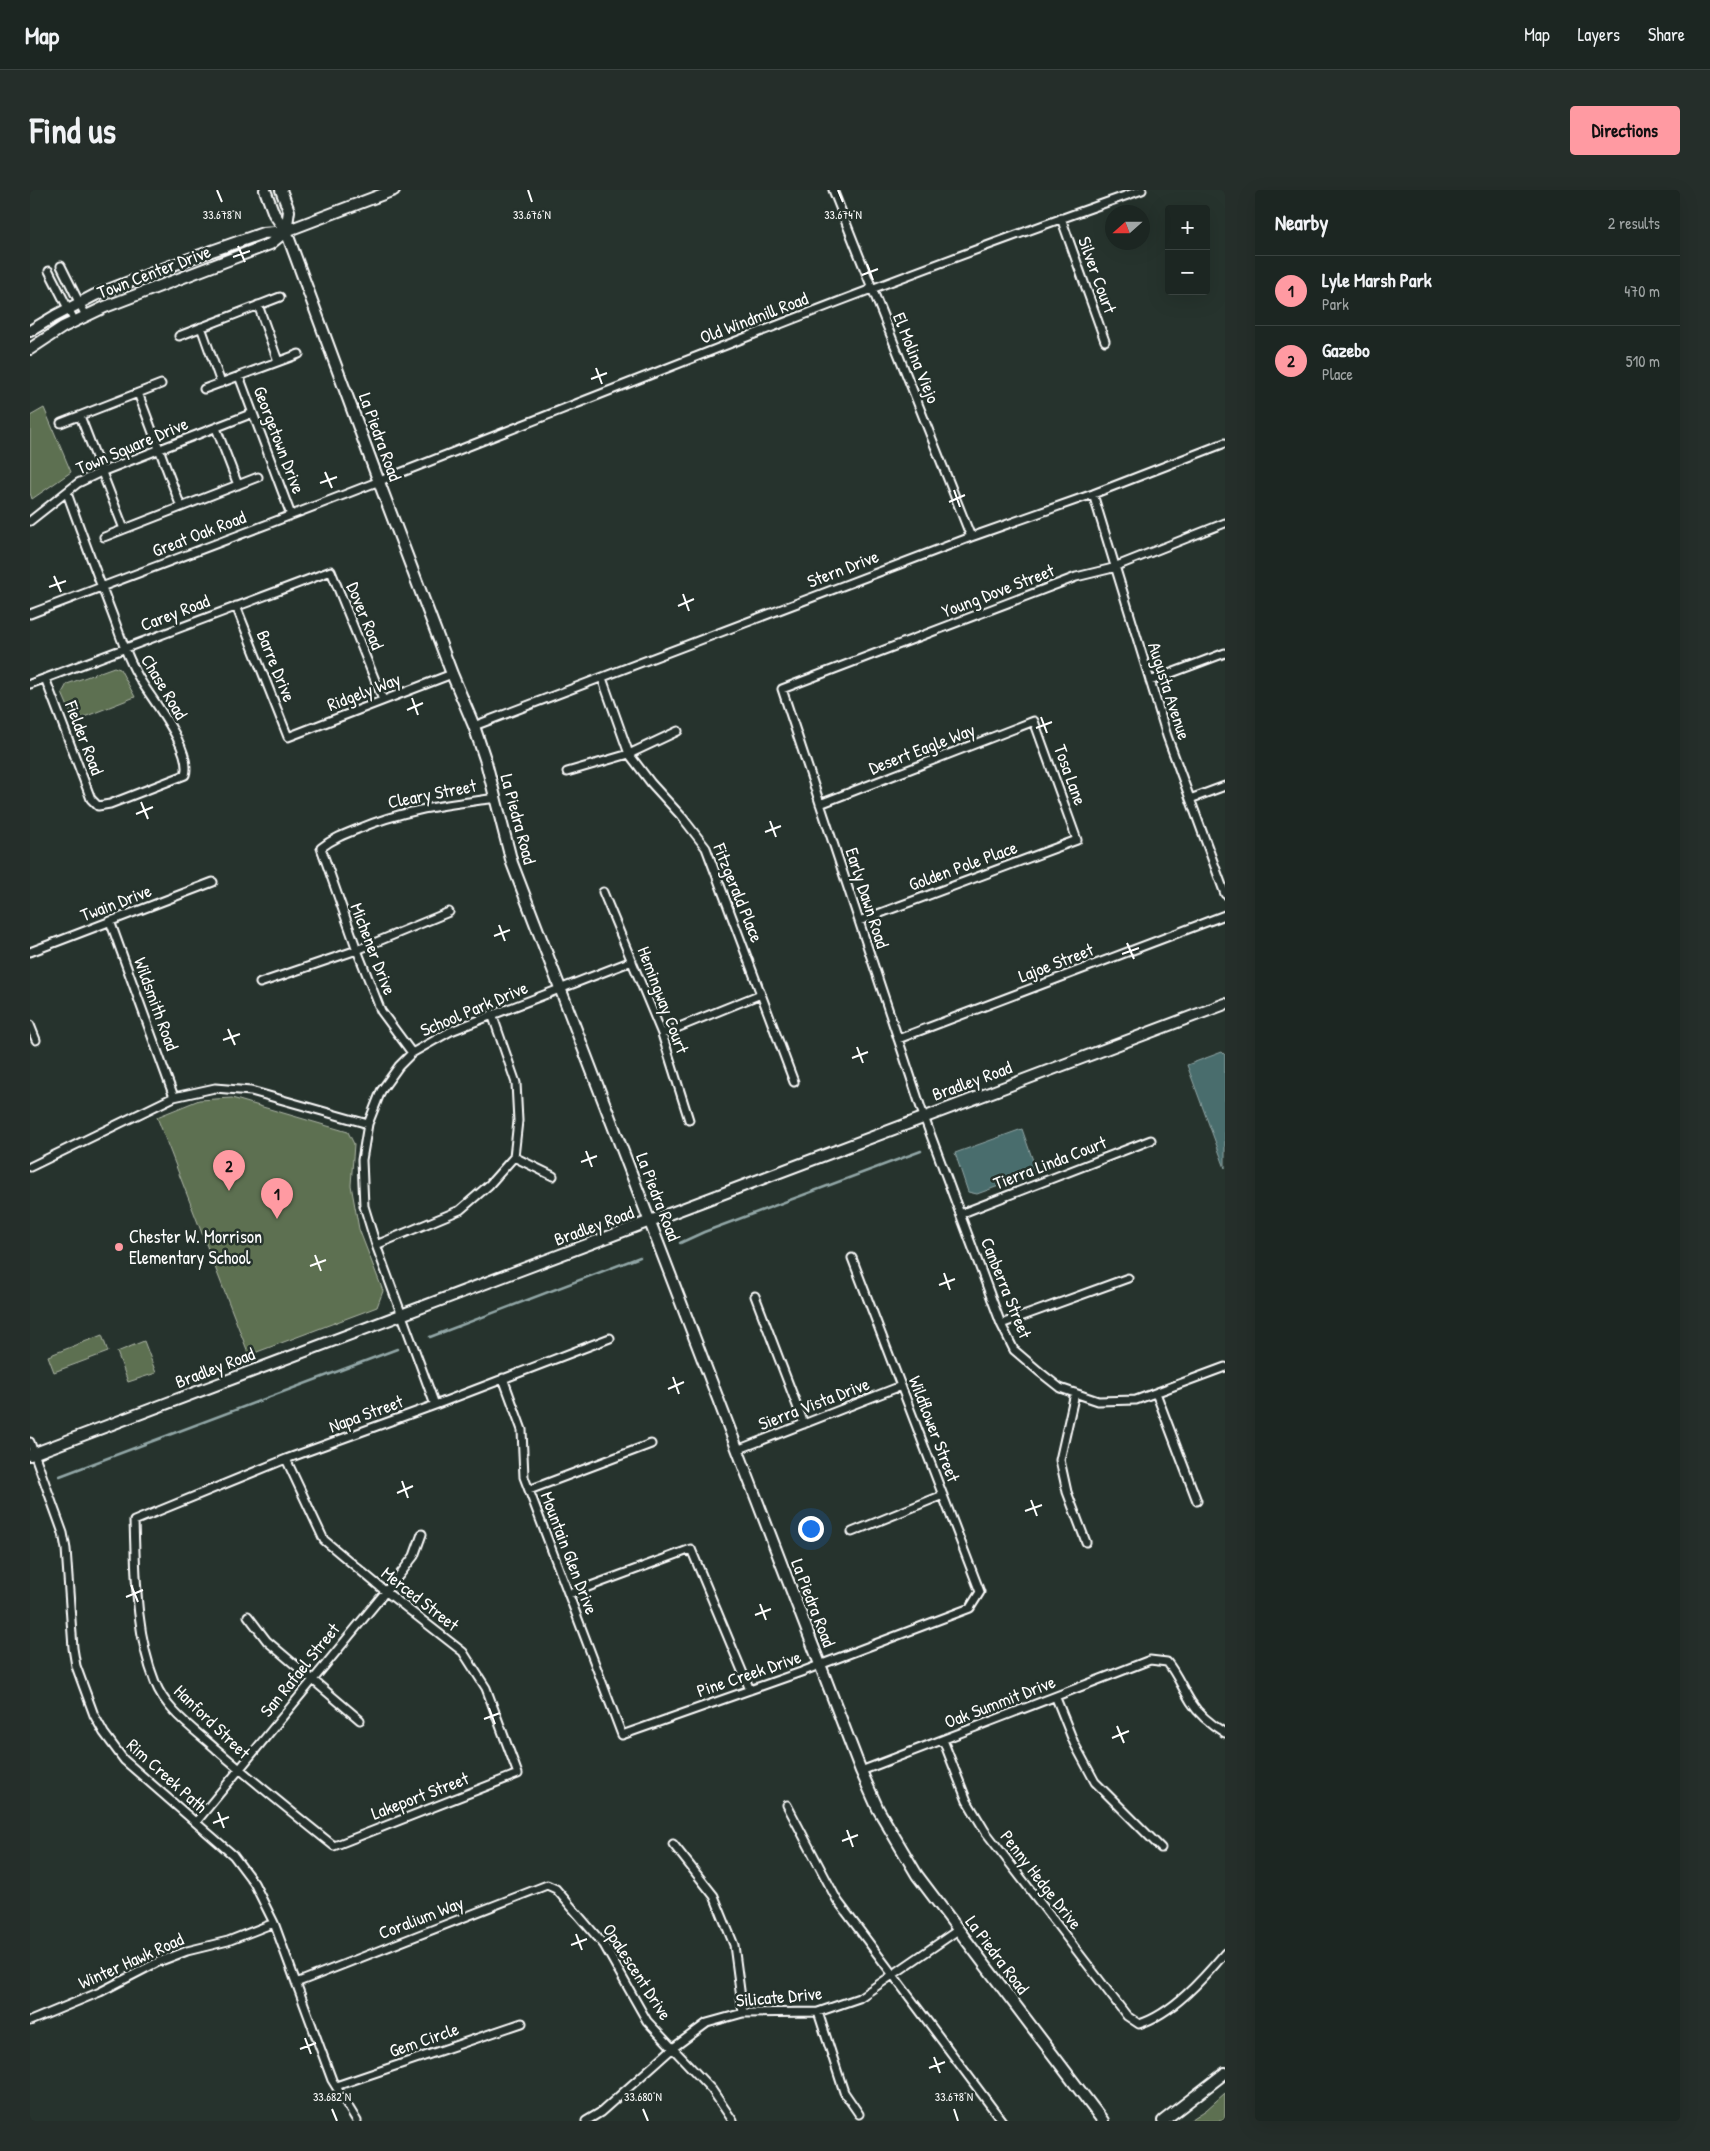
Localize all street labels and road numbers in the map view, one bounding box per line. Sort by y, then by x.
street label: Silver Court [1072,233,1123,317]
street label: Town Center Drive [93,238,214,305]
street label: Old Windmill Road [696,285,811,350]
street label: El Molina Viejo [887,309,946,407]
street label: Georgetown Drive [248,383,311,497]
street label: La Piedra Road [353,389,408,485]
street label: Town Square Drive [72,411,192,480]
street label: Great Oak Road [148,504,249,563]
street label: Stern Drive [803,543,882,594]
street label: Young Dove Street [938,557,1059,624]
street label: Dover Road [341,578,390,653]
street label: Carey Road [137,588,213,637]
street label: Barre Drive [251,626,302,705]
street label: Augusta Avenue [1142,639,1197,743]
street label: Chase Road [135,649,194,724]
street label: Ridgely Way [324,666,404,717]
street label: Fielder Road [59,696,110,778]
street label: Desert Eagle Way [865,717,979,780]
street label: Tosa Lane [1048,741,1093,809]
street label: La Piedra Road [494,771,543,867]
street label: Cleary Street [386,773,479,814]
street label: Golden Pole Place [905,834,1021,897]
street label: Fitzgerald Place [707,839,770,946]
street label: Early Dawn Road [839,844,895,951]
street label: Twain Drive [77,878,155,927]
street label: Michener Drive [344,899,402,998]
street label: Lajoe Street [1015,937,1098,988]
street label: Hemingway Court [632,943,696,1058]
street label: Wildsmith Road [128,954,185,1054]
street label: School Park Drive [416,975,531,1042]
street label: Bradley Road [928,1055,1015,1107]
street label: Tierra Linda Court [990,1129,1111,1196]
street label: La Piedra Road [630,1149,687,1244]
street label: Bradley Road [550,1200,637,1252]
street label: Canberra Street [975,1234,1038,1343]
street label: Bradley Road [171,1341,258,1394]
street label: Sierra Vista Drive [755,1371,873,1436]
street label: Wildflower Street [903,1372,966,1486]
street label: Napa Street [325,1388,407,1439]
street label: Mountain Glen Drive [535,1488,604,1618]
street label: La Piedra Road [785,1555,842,1650]
street label: Merced Street [376,1560,465,1637]
street label: San Rafael Street [254,1617,346,1722]
street label: Pine Creek Drive [693,1644,804,1703]
street label: Oak Summit Drive [941,1669,1059,1734]
street label: Hanford Street [169,1679,257,1765]
street label: Rim Creek Path [122,1733,213,1819]
street label: Lakeport Street [367,1765,473,1826]
street label: Penny Hedge Drive [995,1825,1088,1935]
street label: Coralium Way [375,1890,467,1945]
street label: La Piedra Road [960,1910,1035,1999]
street label: Opalescent Drive [597,1919,678,2025]
street label: Winter Hawk Road [74,1926,187,1995]
street label: Silicate Drive [735,1980,823,2013]
street label: Gem Circle [386,2016,462,2063]

